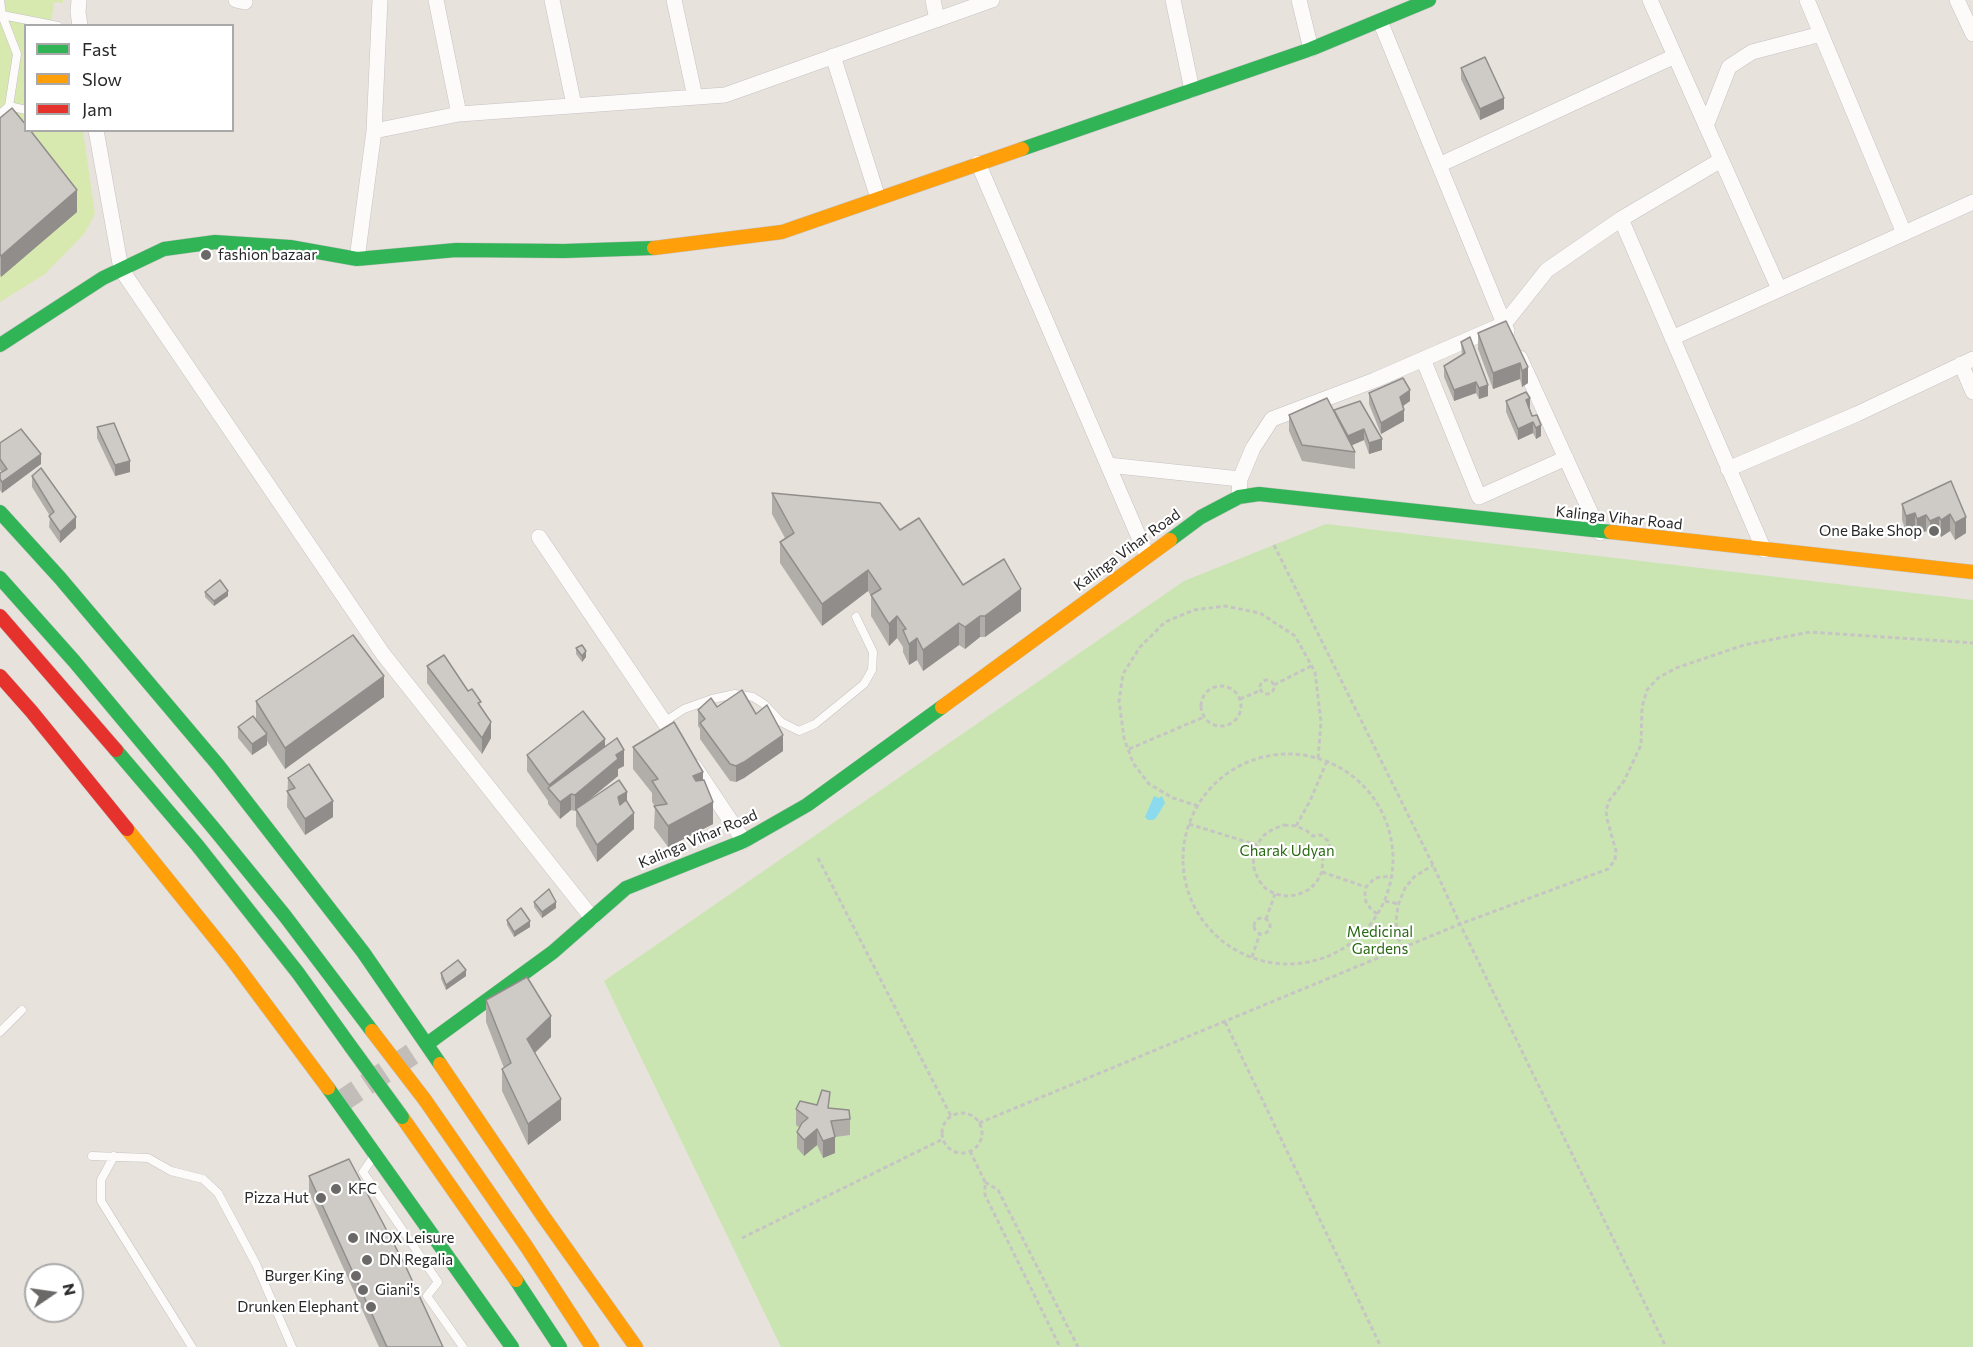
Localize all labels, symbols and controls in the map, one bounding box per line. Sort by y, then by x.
legend [24,24,234,132]
text: Fast [82,38,117,60]
text: Slow [82,68,122,90]
text: Jam [82,98,112,120]
place label: fashion bazaar [218,246,317,264]
marker: fashion bazaar [199,248,213,262]
street label: Kalinga Vihar Road [1555,502,1683,534]
street label: Kalinga Vihar Road [1070,505,1184,595]
place label: One Bake Shop [1819,522,1922,540]
marker: One Bake Shop [1927,524,1941,538]
street label: Kalinga Vihar Road [636,806,760,872]
park label: Charak Udyan [1239,842,1335,860]
park label: Medicinal Gardens [1347,923,1413,958]
place label: KFC [348,1180,377,1198]
marker: KFC [329,1182,343,1196]
place label: Pizza Hut [244,1189,309,1207]
marker: Pizza Hut [314,1191,328,1205]
place label: INOX Leisure [365,1229,454,1247]
marker: INOX Leisure [346,1231,360,1245]
place label: DN Regalia [379,1251,453,1269]
marker: DN Regalia [360,1253,374,1267]
north arrow [24,1263,84,1323]
place label: Burger King [265,1267,344,1285]
marker: Burger King [349,1269,363,1283]
text: N [59,1281,81,1297]
place label: Giani's [375,1281,420,1299]
marker: Giani's [356,1283,370,1297]
place label: Drunken Elephant [237,1298,359,1316]
marker: Drunken Elephant [364,1300,378,1314]

